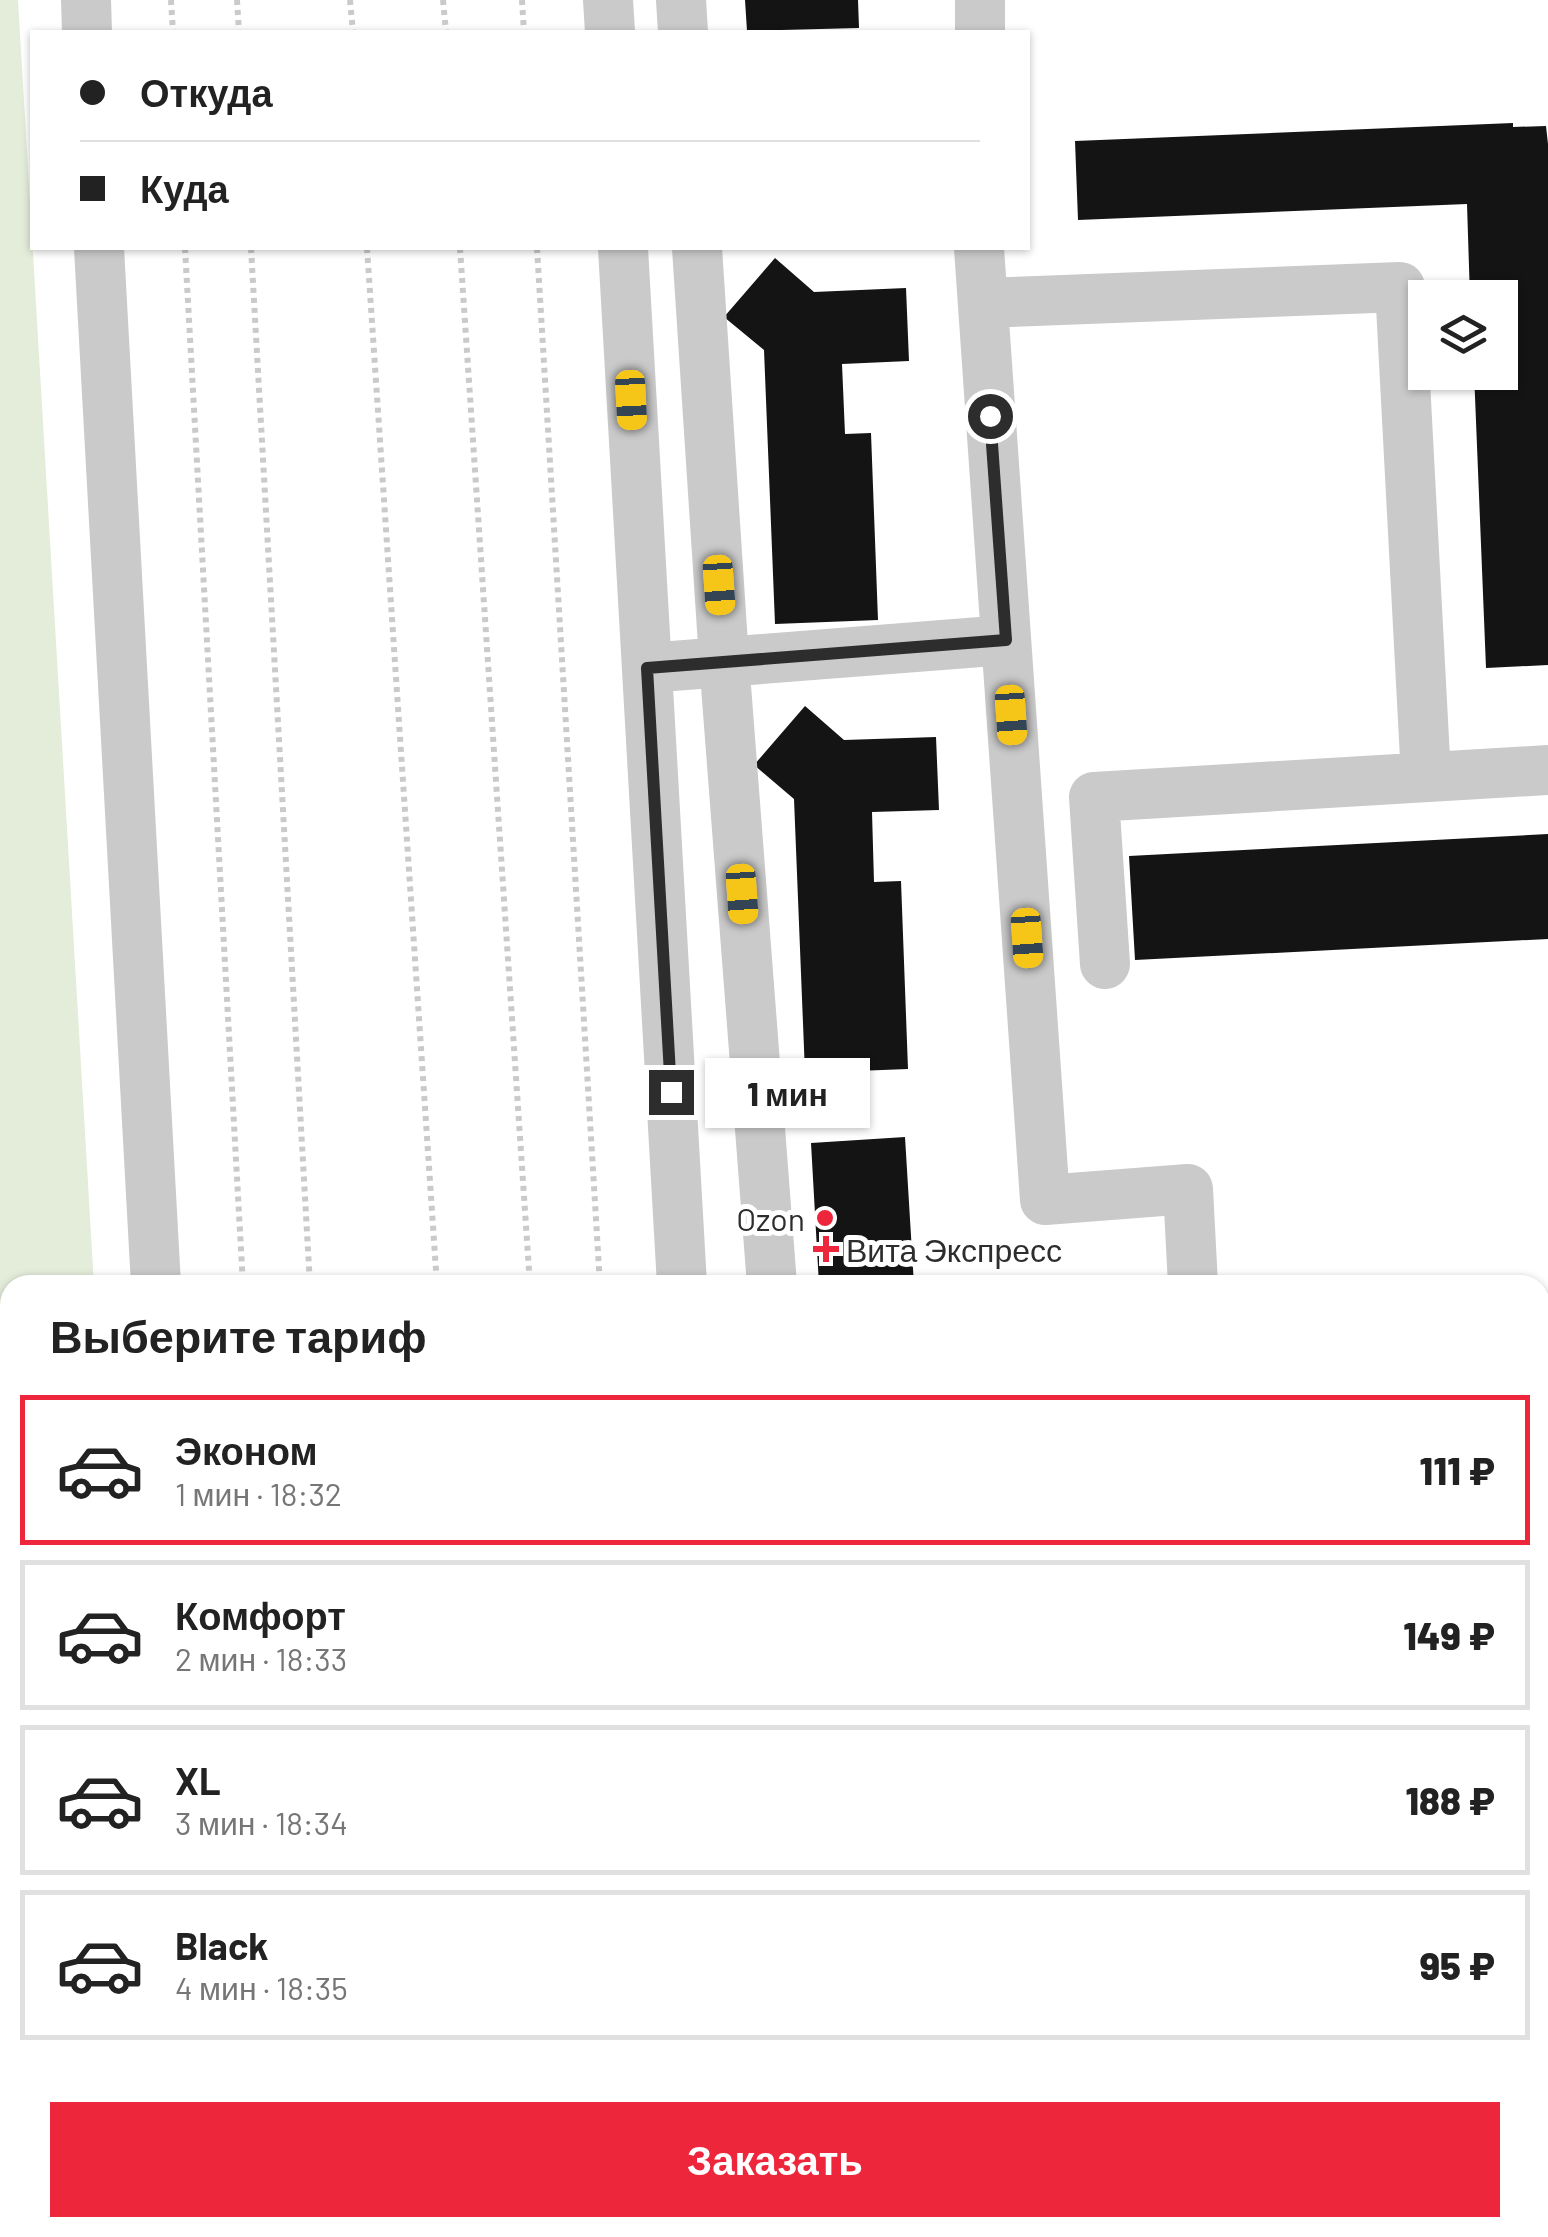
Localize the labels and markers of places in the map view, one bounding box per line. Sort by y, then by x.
place label: Ozon [736,1199,805,1237]
marker: Ozon [814,1207,836,1229]
place label: Вита Экспресс [846,1230,1062,1269]
marker: Вита Экспресс [815,1238,837,1260]

